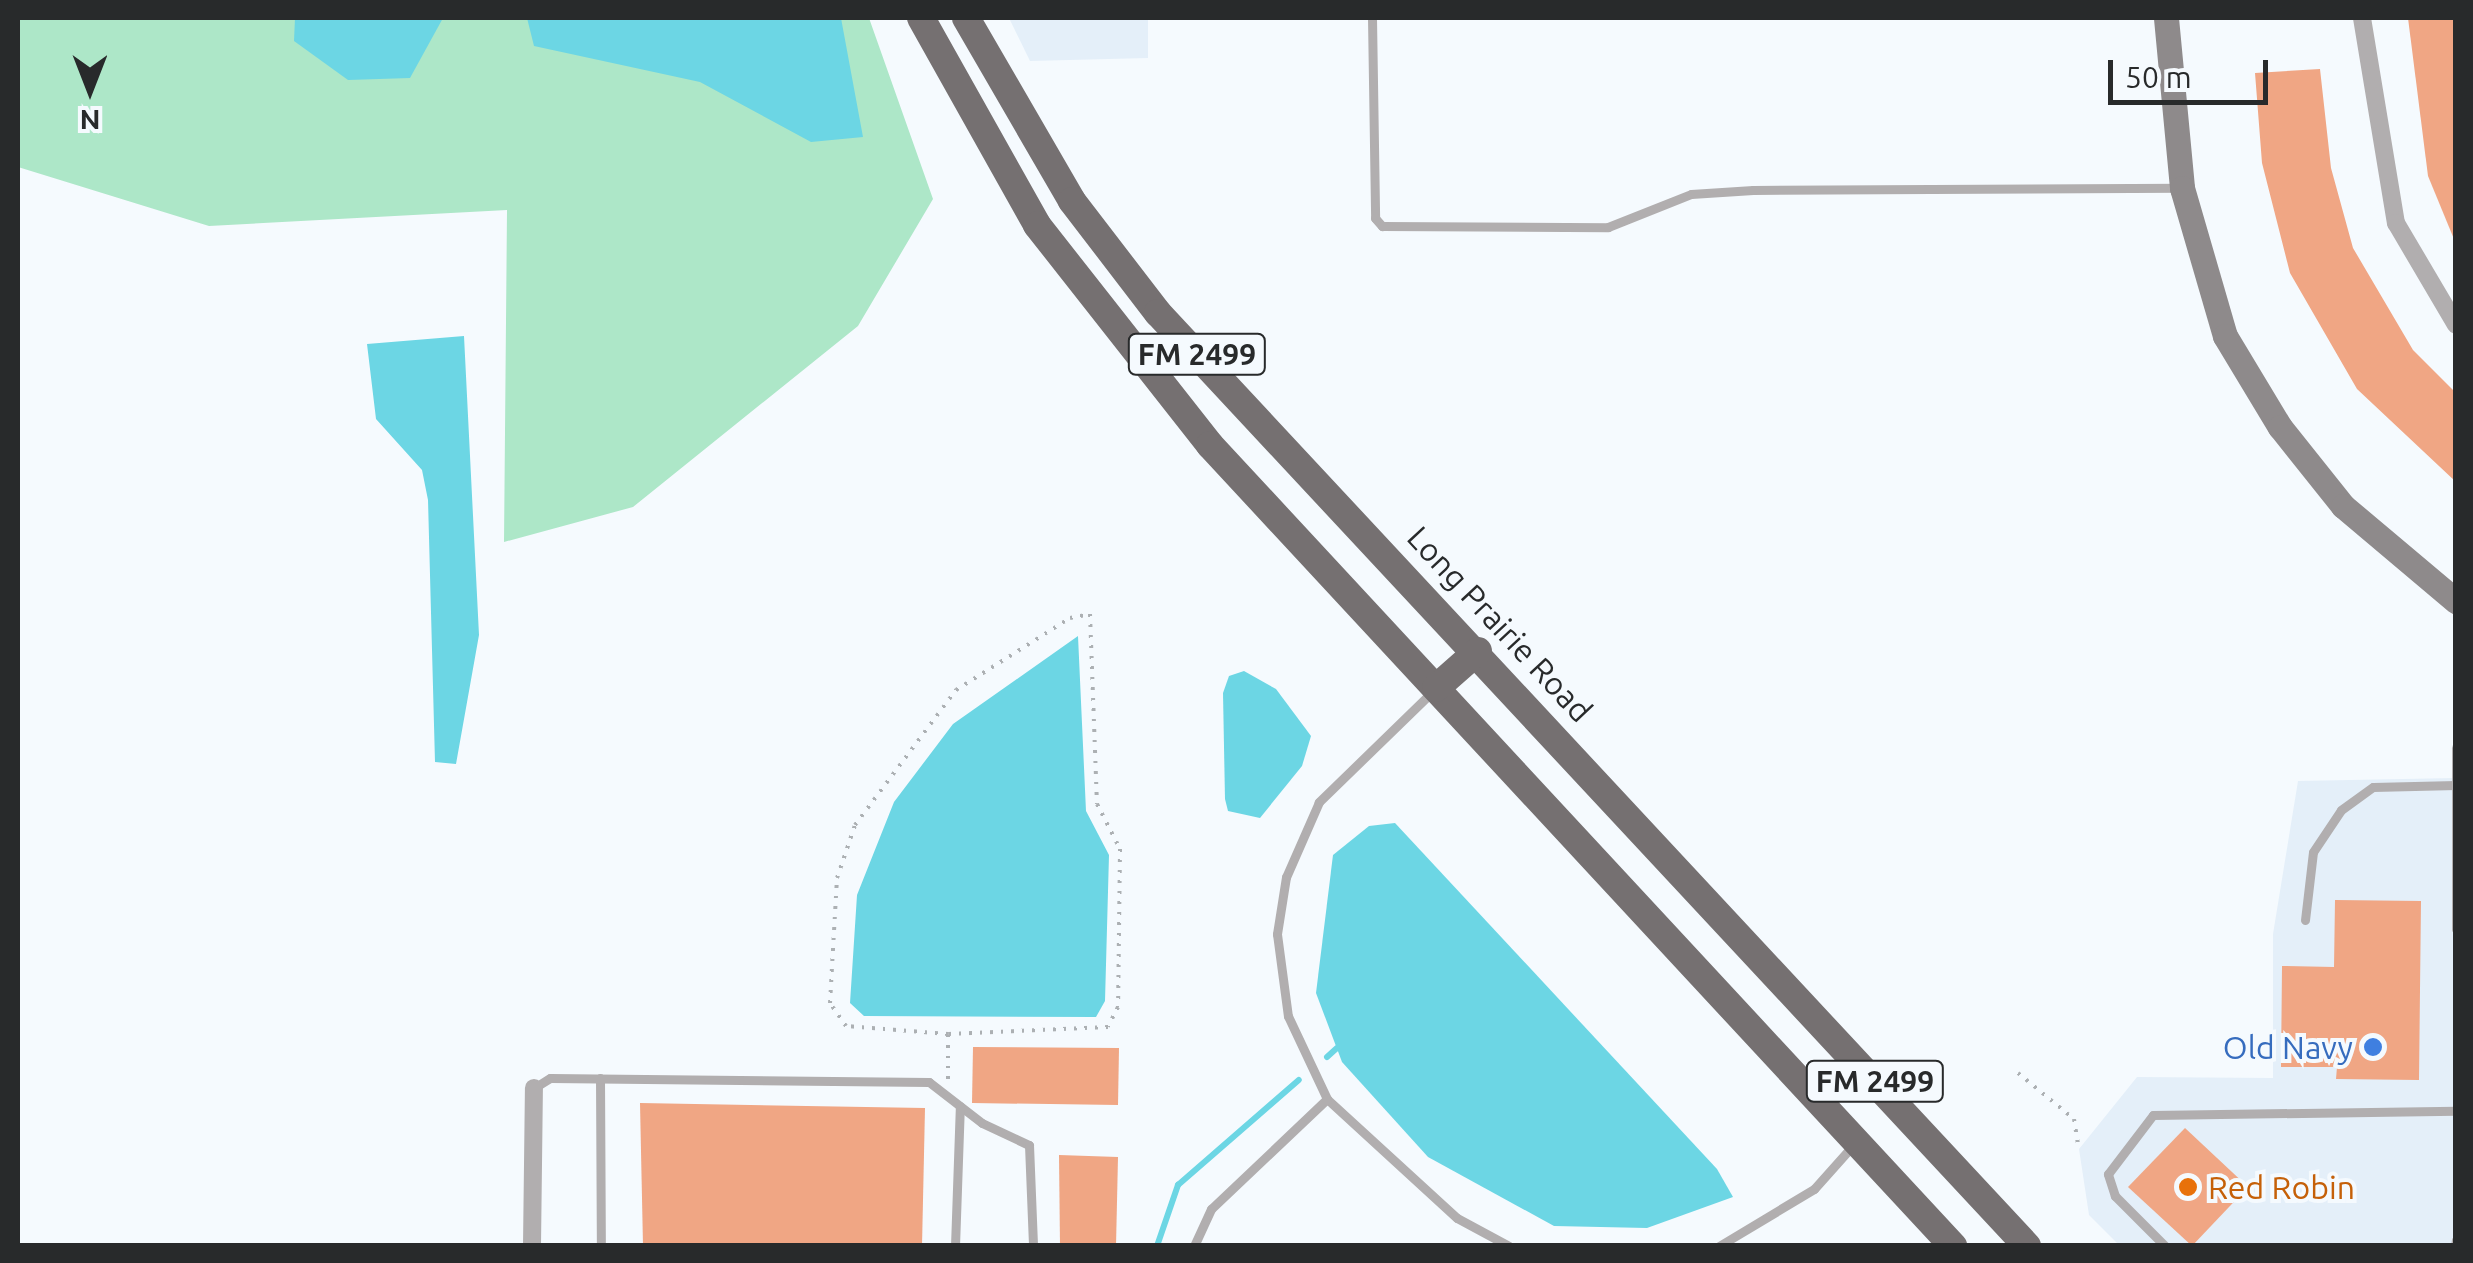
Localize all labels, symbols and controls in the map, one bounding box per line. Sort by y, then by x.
north arrow [40,40,140,140]
scale bar [2113,40,2273,102]
text: 50 m [2125,60,2192,94]
text: N [80,105,100,136]
road number: FM 2499 [1127,329,1267,379]
street label: Long Prairie Road [1400,518,1600,730]
place label: Old Navy [2223,1028,2353,1066]
marker: Old Navy [2362,1036,2384,1058]
road number: FM 2499 [1805,1056,1945,1106]
place label: Red Robin [2208,1168,2355,1206]
marker: Red Robin [2177,1176,2199,1198]

